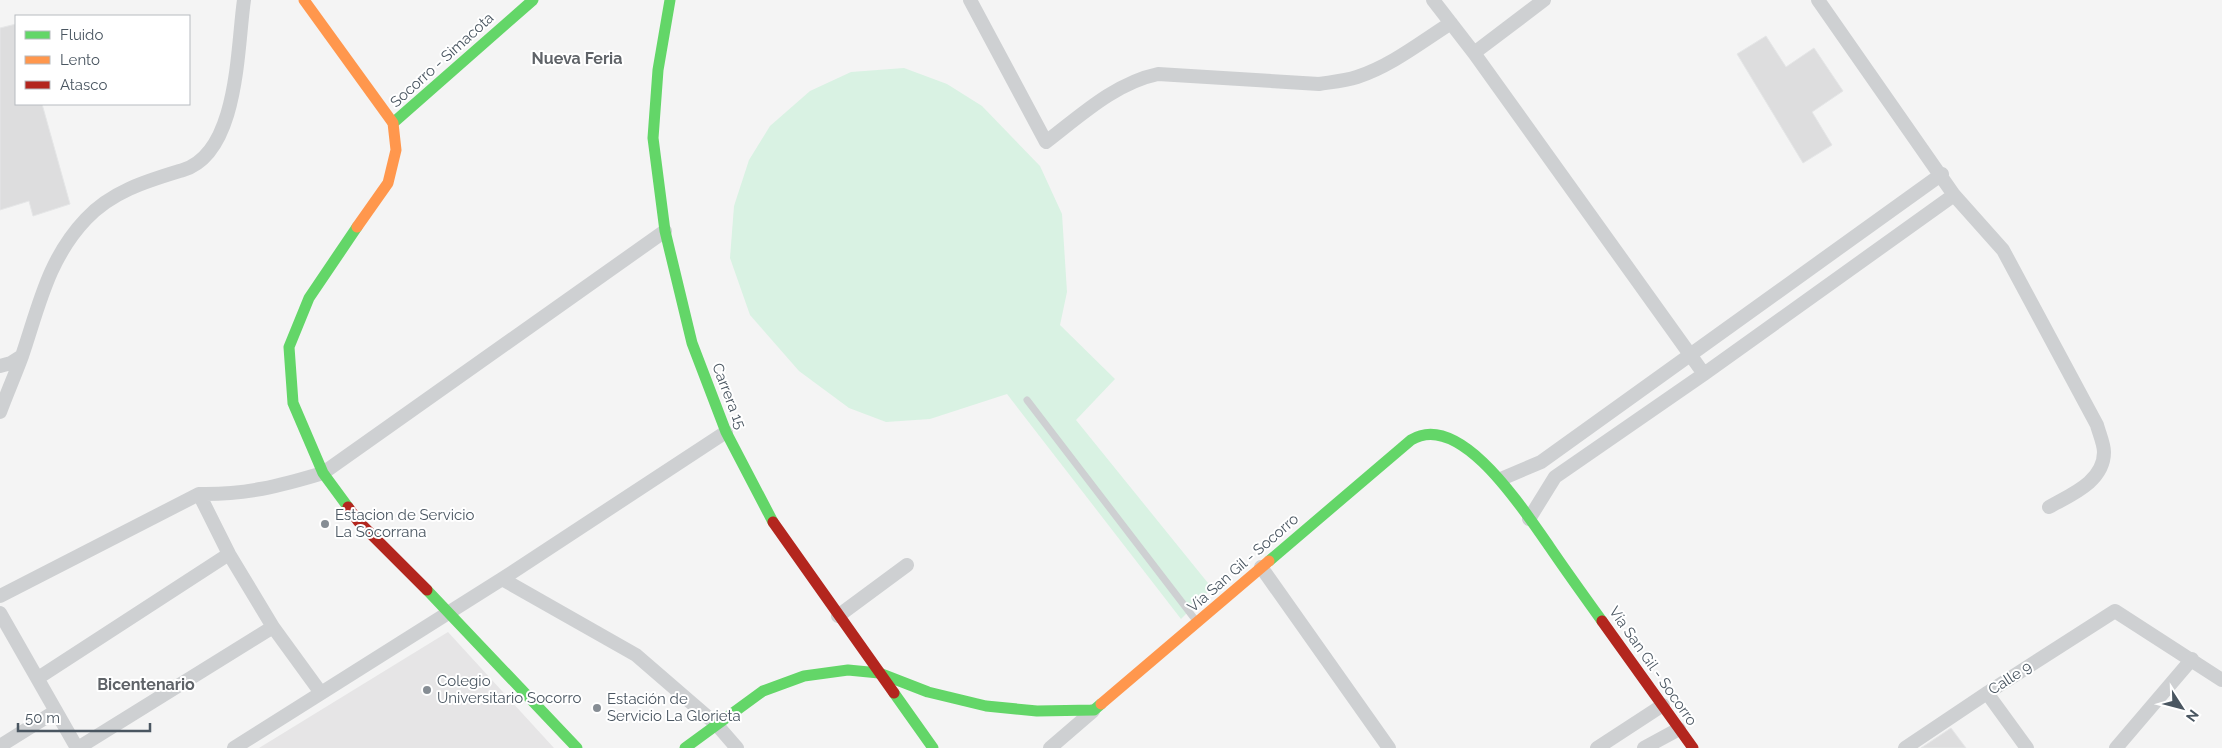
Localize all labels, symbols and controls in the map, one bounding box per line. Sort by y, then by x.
street label: Socorro - Simacota [387,9,497,111]
legend [15,15,190,105]
text: Fluido [60,26,103,44]
district label: Nueva Feria [532,49,622,68]
text: Lento [60,51,100,69]
text: Atasco [60,76,107,94]
street label: Carrera 15 [708,360,750,432]
place label: Estacion de Servicio La Socorrana [335,506,474,541]
street label: Vía San Gil - Socorro [1184,510,1302,616]
marker: Estacion de Servicio La Socorrana [319,518,331,530]
street label: Vía San Gil - Socorro [1605,603,1701,729]
street label: Calle 9 [1985,657,2035,699]
place label: Colegio Universitario Socorro [437,672,581,707]
district label: Bicentenario [97,675,195,694]
north arrow [2157,683,2207,733]
marker: Colegio Universitario Socorro [421,684,433,696]
place label: Estación de Servicio La Glorieta [607,690,741,725]
scale bar [18,700,150,732]
marker: Estación de Servicio La Glorieta [591,702,603,714]
text: N [2183,707,2202,725]
text: 50 m [25,709,60,727]

